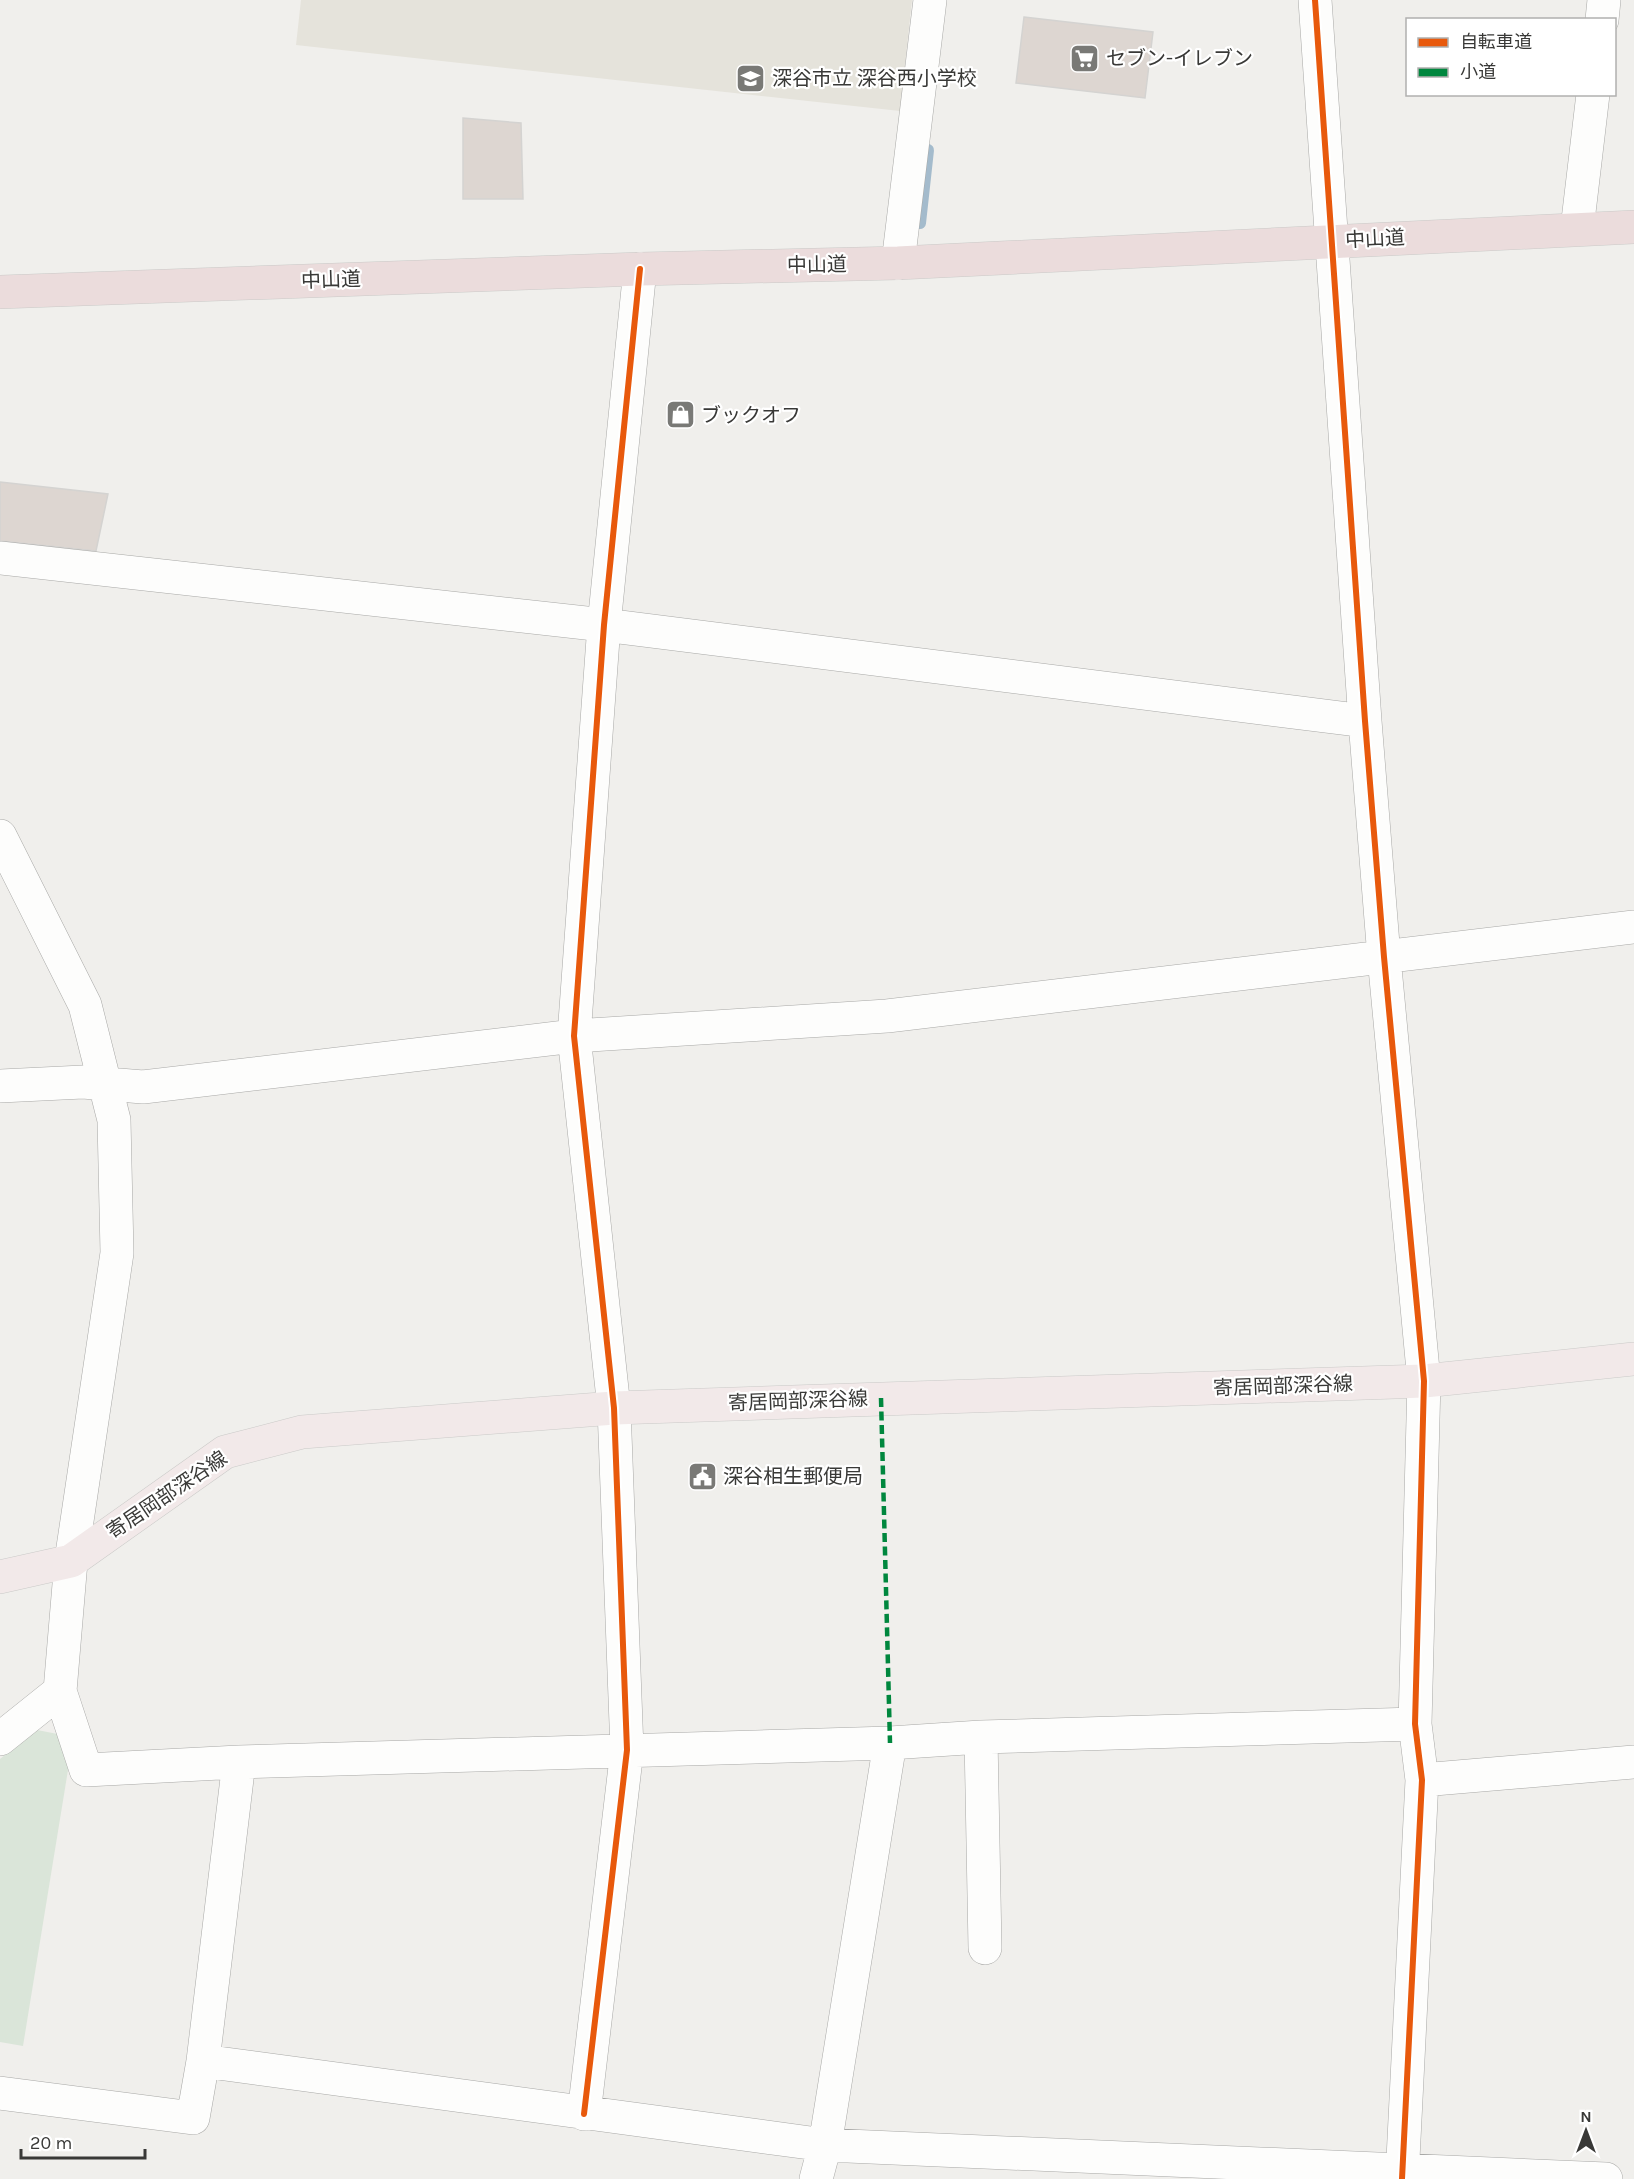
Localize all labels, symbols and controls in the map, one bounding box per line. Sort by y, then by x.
legend [1406,18,1616,96]
text: 自転車道 [1460,31,1532,53]
supermarket icon: セブン-イレブン [1069,42,1101,74]
place label: セブン-イレブン [1106,47,1253,70]
text: 小道 [1460,61,1496,83]
school or university icon: 深谷市立 深谷西小学校 [735,62,767,94]
place label: 深谷市立 深谷西小学校 [772,67,977,90]
street label: 中山道 [1344,226,1406,252]
street label: 中山道 [787,253,847,277]
street label: 中山道 [301,267,361,293]
shop icon: ブックオフ [664,399,696,431]
place label: ブックオフ [701,404,801,427]
street label: 寄居岡部深谷線 [1213,1372,1353,1400]
street label: 寄居岡部深谷線 [728,1387,868,1415]
street label: 寄居岡部深谷線 [103,1446,231,1544]
public building icon: 深谷相生郵便局 [686,1460,718,1492]
place label: 深谷相生郵便局 [723,1465,863,1488]
north arrow [1556,2101,1616,2161]
text: N [1580,2107,1592,2126]
scale bar [21,2122,146,2160]
text: 20 m [30,2132,72,2154]

